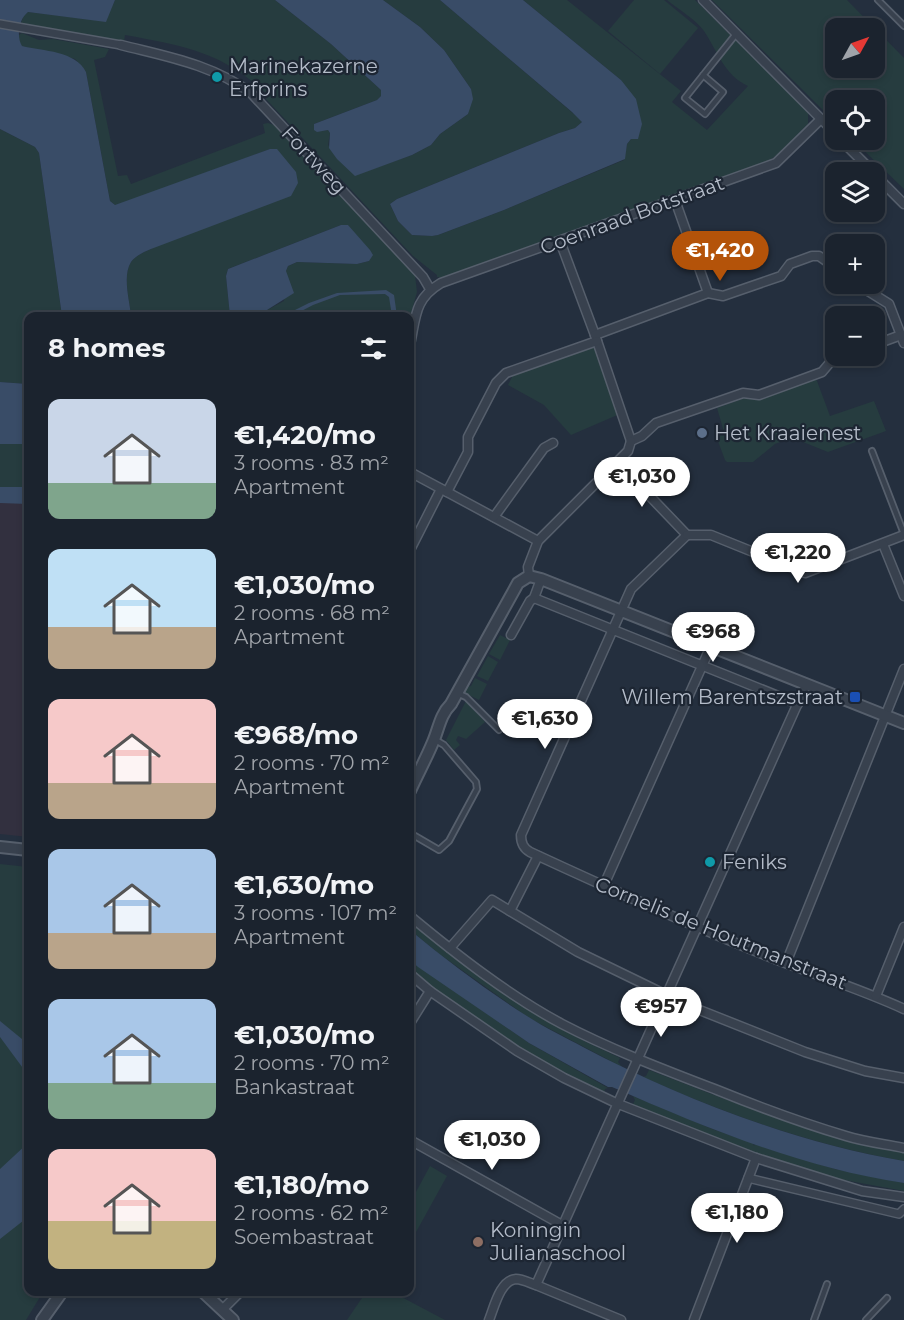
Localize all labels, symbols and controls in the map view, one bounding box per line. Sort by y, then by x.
north arrow [825,18,885,78]
map controls [825,18,885,366]
place label: Marinekazerne Erfprins [229,54,378,101]
marker: Marinekazerne Erfprins [210,70,224,84]
button: locate [825,90,885,150]
street label: Fortweg [277,121,351,199]
button: layers [825,162,885,222]
street label: Coenraad Botstraat [537,171,727,259]
pin: €1,420 [671,231,769,282]
button: + [825,234,885,294]
text: €1,420 [686,238,754,262]
button: − [825,306,885,366]
text: 8 homes [48,332,165,364]
icon: filters [357,332,390,365]
text: €1,420/mo [234,419,376,451]
place label: Het Kraaienest [714,421,861,445]
icon: home [96,423,168,495]
marker: Het Kraaienest [695,426,709,440]
text: 3 rooms · 83 m² [234,451,389,475]
pin: €1,030 [593,457,691,508]
text: €1,030 [608,464,676,488]
text: Apartment [234,475,345,499]
pin: €1,220 [749,533,847,584]
text: €1,220 [765,540,831,564]
text: €1,030/mo [234,569,375,601]
icon: home [96,573,168,645]
text: 2 rooms · 68 m² [234,601,390,625]
pin: €968 [677,612,749,663]
text: €968 [686,619,740,643]
text: Apartment [234,625,345,649]
place label: Willem Barentszstraat [621,685,843,709]
marker: Willem Barentszstraat [848,690,862,704]
pin: €1,630 [496,699,594,750]
text: €1,630 [511,706,579,730]
text: €968/mo [234,719,358,751]
icon: home [96,723,168,795]
text: 2 rooms · 70 m² [234,751,390,775]
text: Apartment [234,775,345,799]
place label: Feniks [722,850,787,874]
marker: Feniks [703,855,717,869]
text: €1,630/mo [234,869,374,901]
street label: Cornelis de Houtmanstraat [591,871,851,995]
icon: home [96,873,168,945]
text: 3 rooms · 107 m² [234,901,397,925]
text: Apartment [234,925,345,949]
pin: €957 [625,987,697,1038]
text: €957 [635,994,687,1018]
text: €1,030/mo [234,1019,375,1051]
icon: home [96,1023,168,1095]
text: 2 rooms · 70 m² [234,1051,390,1075]
text: Bankastraat [234,1075,355,1099]
pin: €1,030 [443,1120,541,1171]
text: €1,030 [458,1127,526,1151]
text: €1,180/mo [234,1169,369,1201]
icon: home [96,1173,168,1245]
pin: €1,180 [688,1193,786,1244]
text: €1,180 [705,1200,769,1224]
text: 2 rooms · 62 m² [234,1201,389,1225]
place label: Koningin Julianaschool [489,1218,626,1265]
text: Soembastraat [234,1225,374,1249]
marker: Koningin Julianaschool [471,1235,485,1249]

